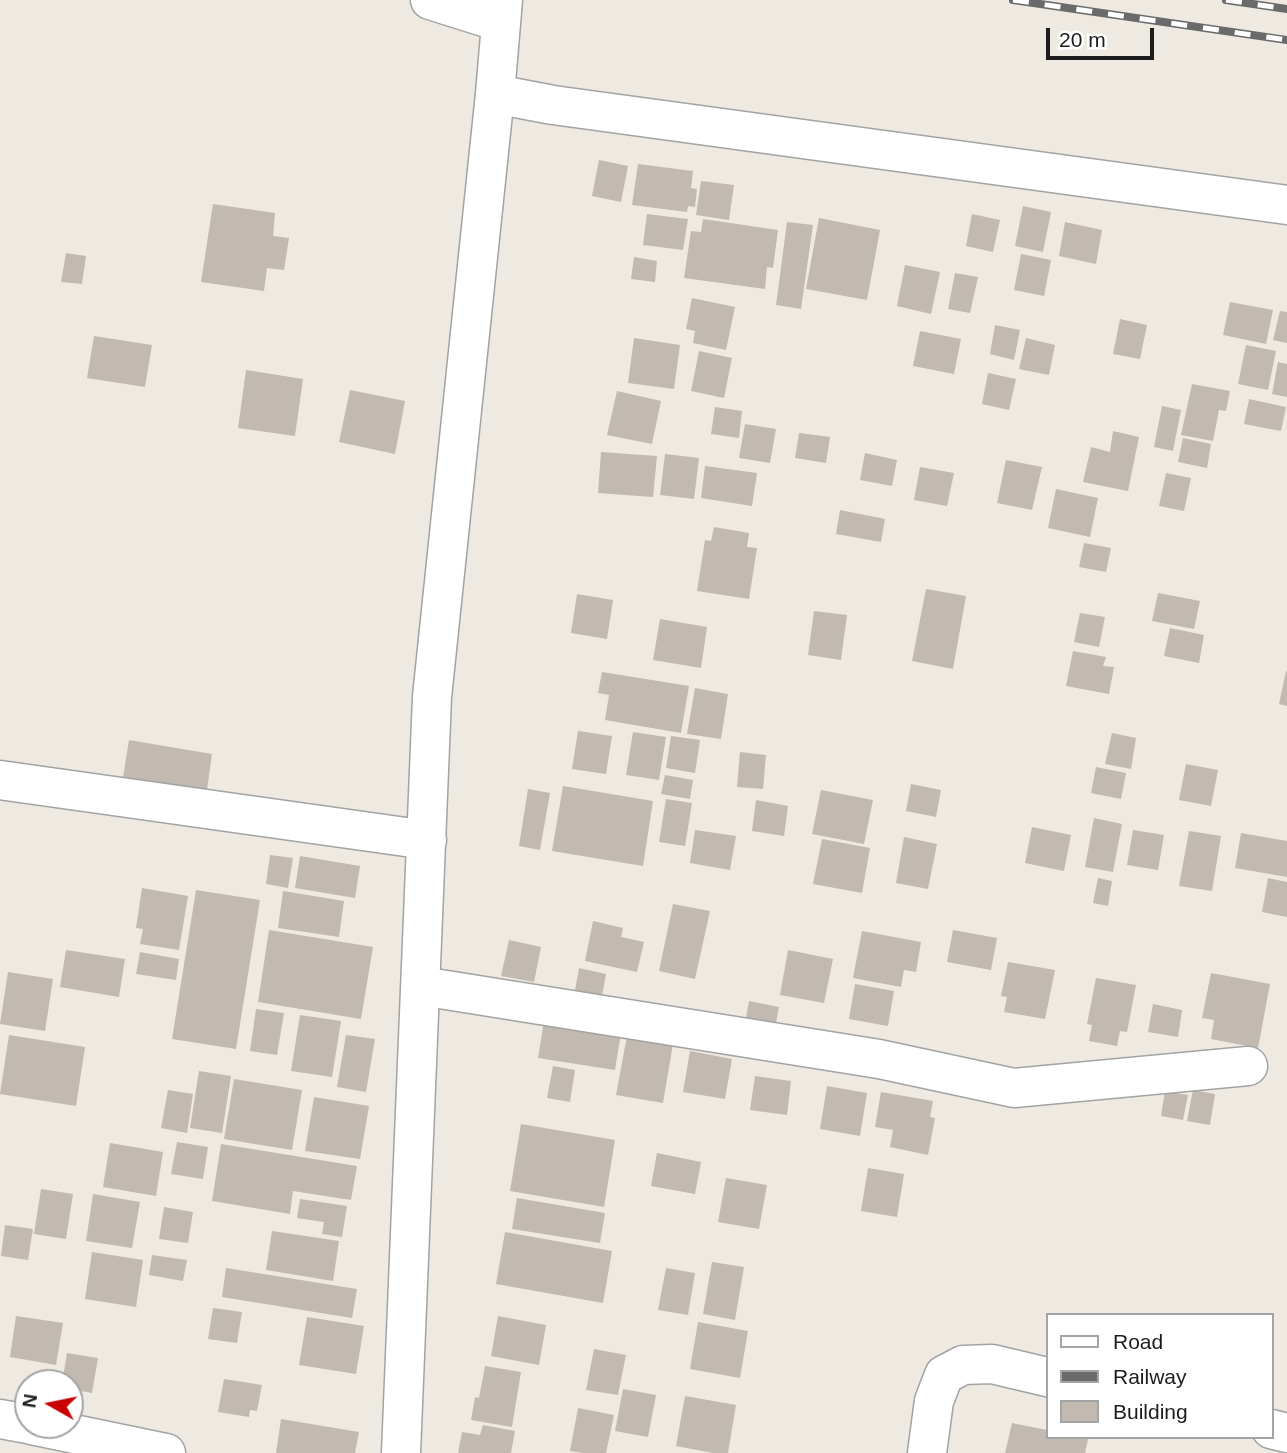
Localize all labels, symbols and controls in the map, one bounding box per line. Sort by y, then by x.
scale bar [1049,14,1158,58]
text: 20 m [1059,28,1106,51]
legend [1046,1313,1273,1439]
text: Road [1113,1330,1163,1353]
text: Railway [1113,1365,1187,1388]
north arrow [14,1369,84,1439]
text: N [18,1393,41,1409]
text: Building [1113,1400,1188,1423]

